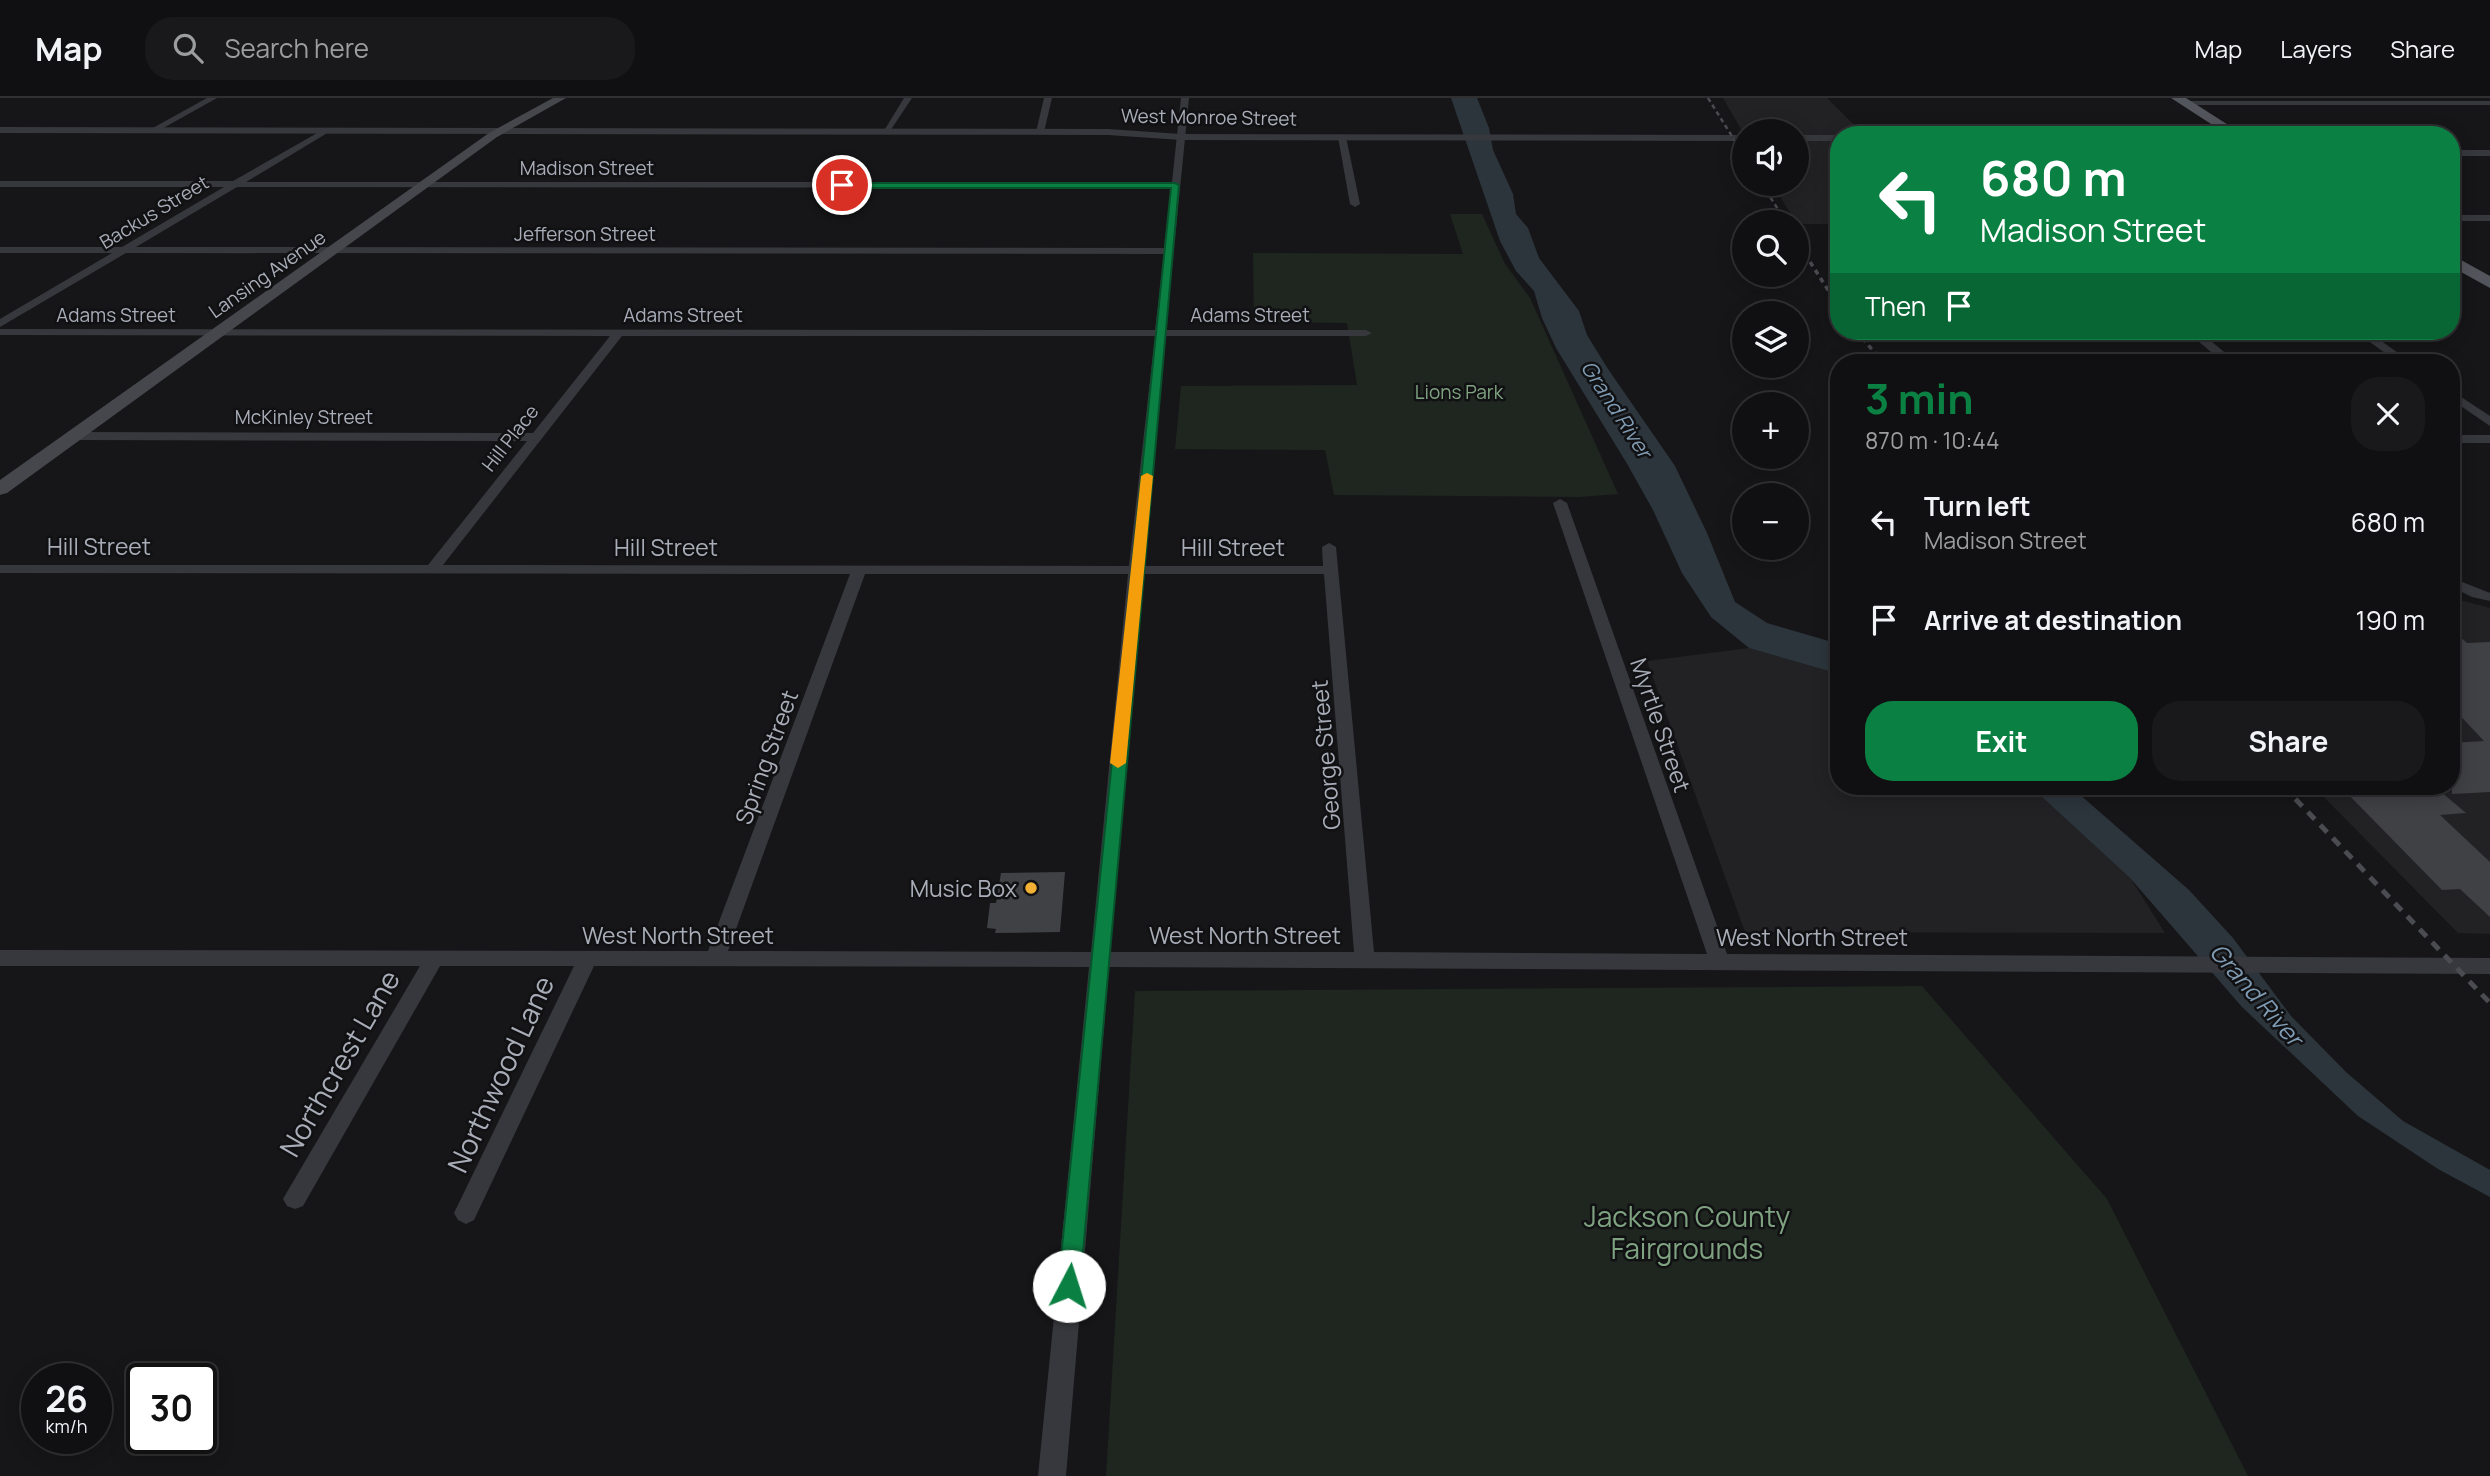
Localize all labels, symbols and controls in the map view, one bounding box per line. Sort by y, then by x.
search box [145,17,635,80]
text: Map [35,26,103,71]
icon: search [169,29,207,67]
text: Search here [225,30,369,66]
text: Map [2195,32,2242,65]
text: Layers [2280,32,2352,65]
text: Share [2390,32,2455,65]
street label: West Monroe Street [1121,102,1297,132]
map controls [1732,119,1809,560]
button: sound [1732,119,1809,196]
text: 680 m [1980,144,2127,211]
icon: left [1865,154,1956,245]
street label: Madison Street [520,155,654,181]
pin [812,155,872,215]
icon: arrive [823,166,861,204]
street label: Backus Street [95,169,213,255]
text: Madison Street [1980,208,2206,252]
button: search [1732,210,1809,287]
street label: Jefferson Street [514,221,656,247]
street label: Lansing Avenue [203,224,331,324]
icon: arrive [1940,287,1978,325]
text: Then [1865,288,1926,324]
button: layers [1732,301,1809,378]
street label: Adams Street [56,302,176,328]
street label: Adams Street [623,302,743,328]
street label: Adams Street [1190,302,1310,328]
water label: Grand River [1575,355,1660,465]
text: 3 min [1865,369,1974,427]
button: close [2351,377,2425,451]
park label: Lions Park [1415,379,1504,405]
button: + [1732,392,1809,469]
street label: Hill Place [476,399,544,477]
street label: McKinley Street [235,404,373,430]
text: 870 m · 10:44 [1865,424,2000,456]
button: − [1732,483,1809,560]
text: Turn left [1924,488,2031,524]
icon: left [1865,503,1903,541]
text: 680 m [2351,504,2425,540]
text: Madison Street [1924,524,2087,556]
street label: Hill Street [47,530,151,562]
street label: Hill Street [614,531,718,563]
street label: Hill Street [1181,531,1285,563]
icon: arrive [1865,601,1903,639]
text: Arrive at destination [1924,602,2182,638]
text: 190 m [2356,602,2425,638]
street label: Myrtle Street [1623,654,1699,796]
street label: George Street [1303,679,1347,831]
street label: Spring Street [727,685,805,829]
button: Exit [1865,701,2138,781]
button: Share [2152,701,2425,781]
place label: Music Box [910,872,1017,904]
marker: Music Box [1023,880,1039,896]
street label: West North Street [582,919,774,951]
street label: West North Street [1149,919,1341,951]
street label: West North Street [1716,921,1908,953]
water label: Grand River [2203,935,2313,1055]
street label: Northcrest Lane [270,963,408,1163]
street label: Northwood Lane [438,970,562,1178]
park label: Jackson County Fairgrounds [1584,1197,1791,1267]
position arrow [1032,1249,1106,1323]
speed limit sign: 30 [126,1363,217,1454]
text: 26 [45,1375,88,1423]
text: km/h [46,1414,87,1438]

